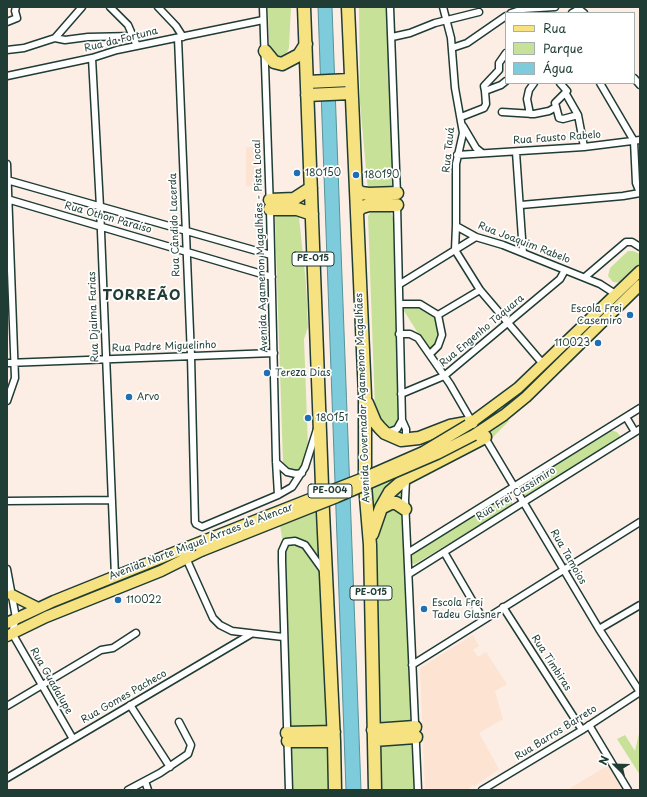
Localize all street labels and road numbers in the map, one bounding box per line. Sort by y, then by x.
street label: Rua da Fortuna [83,25,159,55]
street label: Rua Tauá [441,126,457,174]
street label: Rua Fausto Rabelo [513,129,601,147]
street label: Avenida Agamenon Magalhães - Pista Local [251,139,271,353]
street label: Rua Cândido Lacerda [167,173,183,277]
street label: Rua Othon Paraíso [63,200,153,236]
street label: Rua Joaquim Rabelo [476,220,572,266]
road number: PE-015 [292,252,334,266]
street label: Rua Djalma Farias [86,271,102,363]
street label: Rua Engenho Taquara [437,292,527,370]
street label: Avenida Governador Agamenon Magalhães [353,293,373,503]
street label: Rua Padre Miguelinho [112,339,216,355]
street label: Rua Frei Cassimiro [474,465,558,523]
road number: PE-004 [308,484,352,498]
street label: Avenida Norte Miguel Arraes de Alencar [107,501,295,583]
street label: Rua Tamoios [547,527,589,587]
road number: PE-015 [350,586,392,600]
street label: Rua Timbiras [528,633,574,693]
street label: Rua Guadalupe [27,646,75,716]
street label: Rua Gomes Pacheco [79,668,169,726]
street label: Rua Barros Barreto [513,703,599,763]

